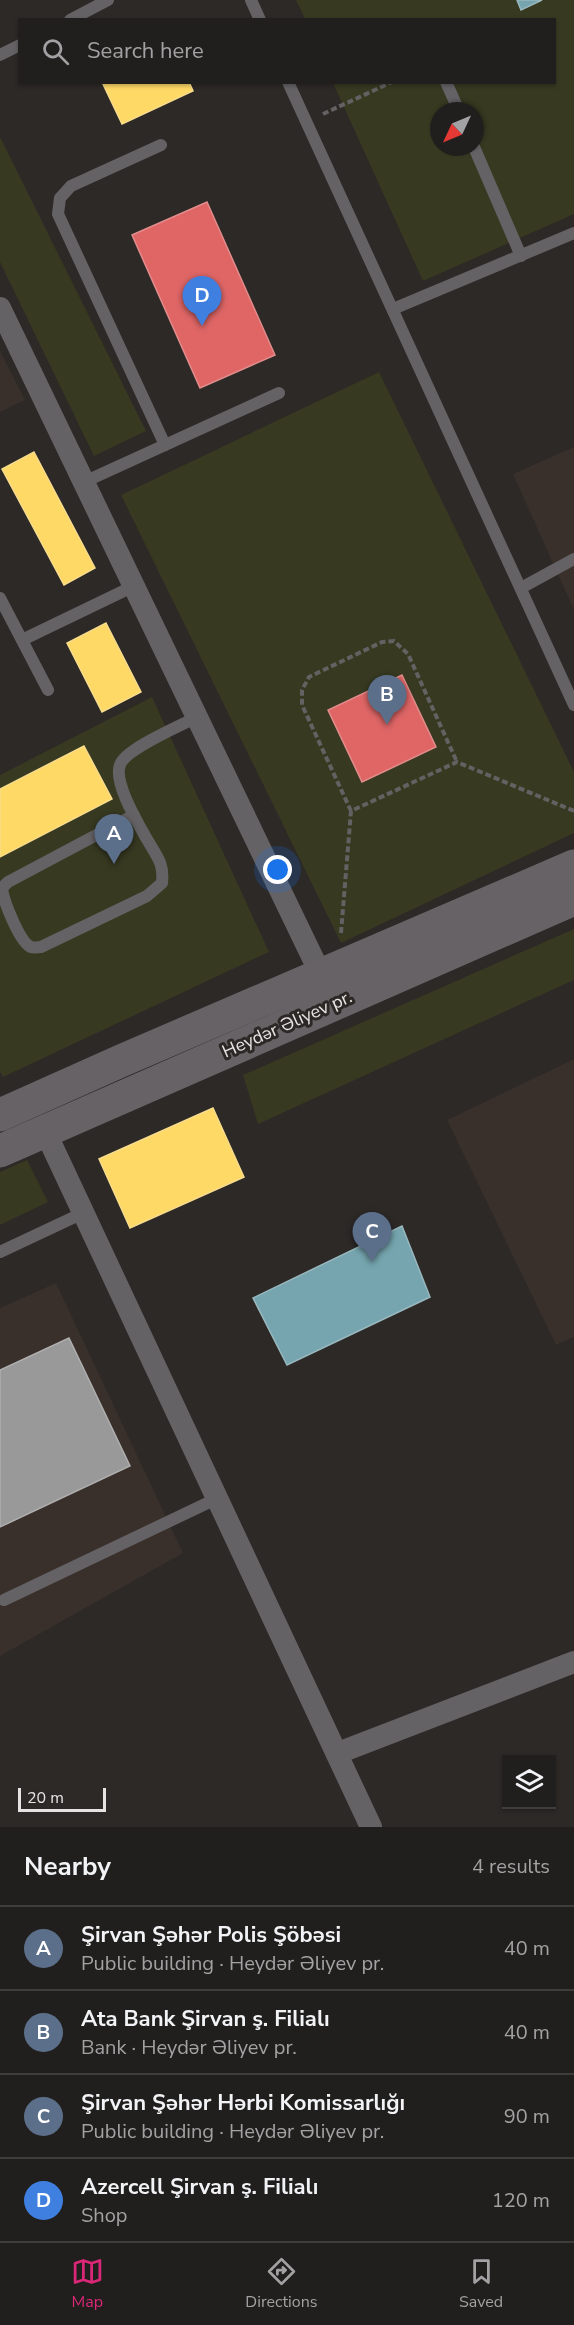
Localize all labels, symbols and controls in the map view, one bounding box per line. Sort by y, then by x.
search box [18,18,556,84]
icon: search [39,35,72,68]
text: Search here [87,36,204,66]
north arrow [430,102,484,156]
pin: D [182,276,222,326]
pin: B [368,676,406,725]
pin: A [94,814,134,864]
your location [263,855,292,884]
street label: Heydər Əliyev pr. [218,985,356,1063]
pin: C [352,1212,392,1262]
map controls [502,1755,556,1809]
button: layers [502,1755,556,1809]
scale bar [18,1785,106,1812]
text: 20 m [27,1787,64,1809]
text: Nearby [24,1849,111,1884]
text: 4 results [472,1853,550,1880]
text: Şirvan Şəhər Polis Şöbəsi [81,1920,341,1950]
text: A [36,1935,51,1962]
text: 40 m [504,1935,550,1962]
text: Public building · Heydər Əliyev pr. [81,1950,384,1977]
text: Ata Bank Şirvan ş. Filialı [81,2004,330,2034]
text: B [37,2019,50,2046]
text: 40 m [504,2019,550,2046]
text: Bank · Heydər Əliyev pr. [81,2034,297,2061]
text: Şirvan Şəhər Hərbi Komissarlığı [81,2088,405,2118]
text: C [37,2103,50,2130]
text: 90 m [504,2103,550,2130]
text: Public building · Heydər Əliyev pr. [81,2118,384,2145]
text: Azercell Şirvan ş. Filialı [81,2172,318,2202]
text: D [36,2187,51,2214]
text: 120 m [492,2187,550,2214]
text: Shop [81,2202,127,2229]
tab: Map [71,2255,104,2313]
tab: Directions [245,2255,317,2313]
tab: Saved [459,2255,503,2313]

